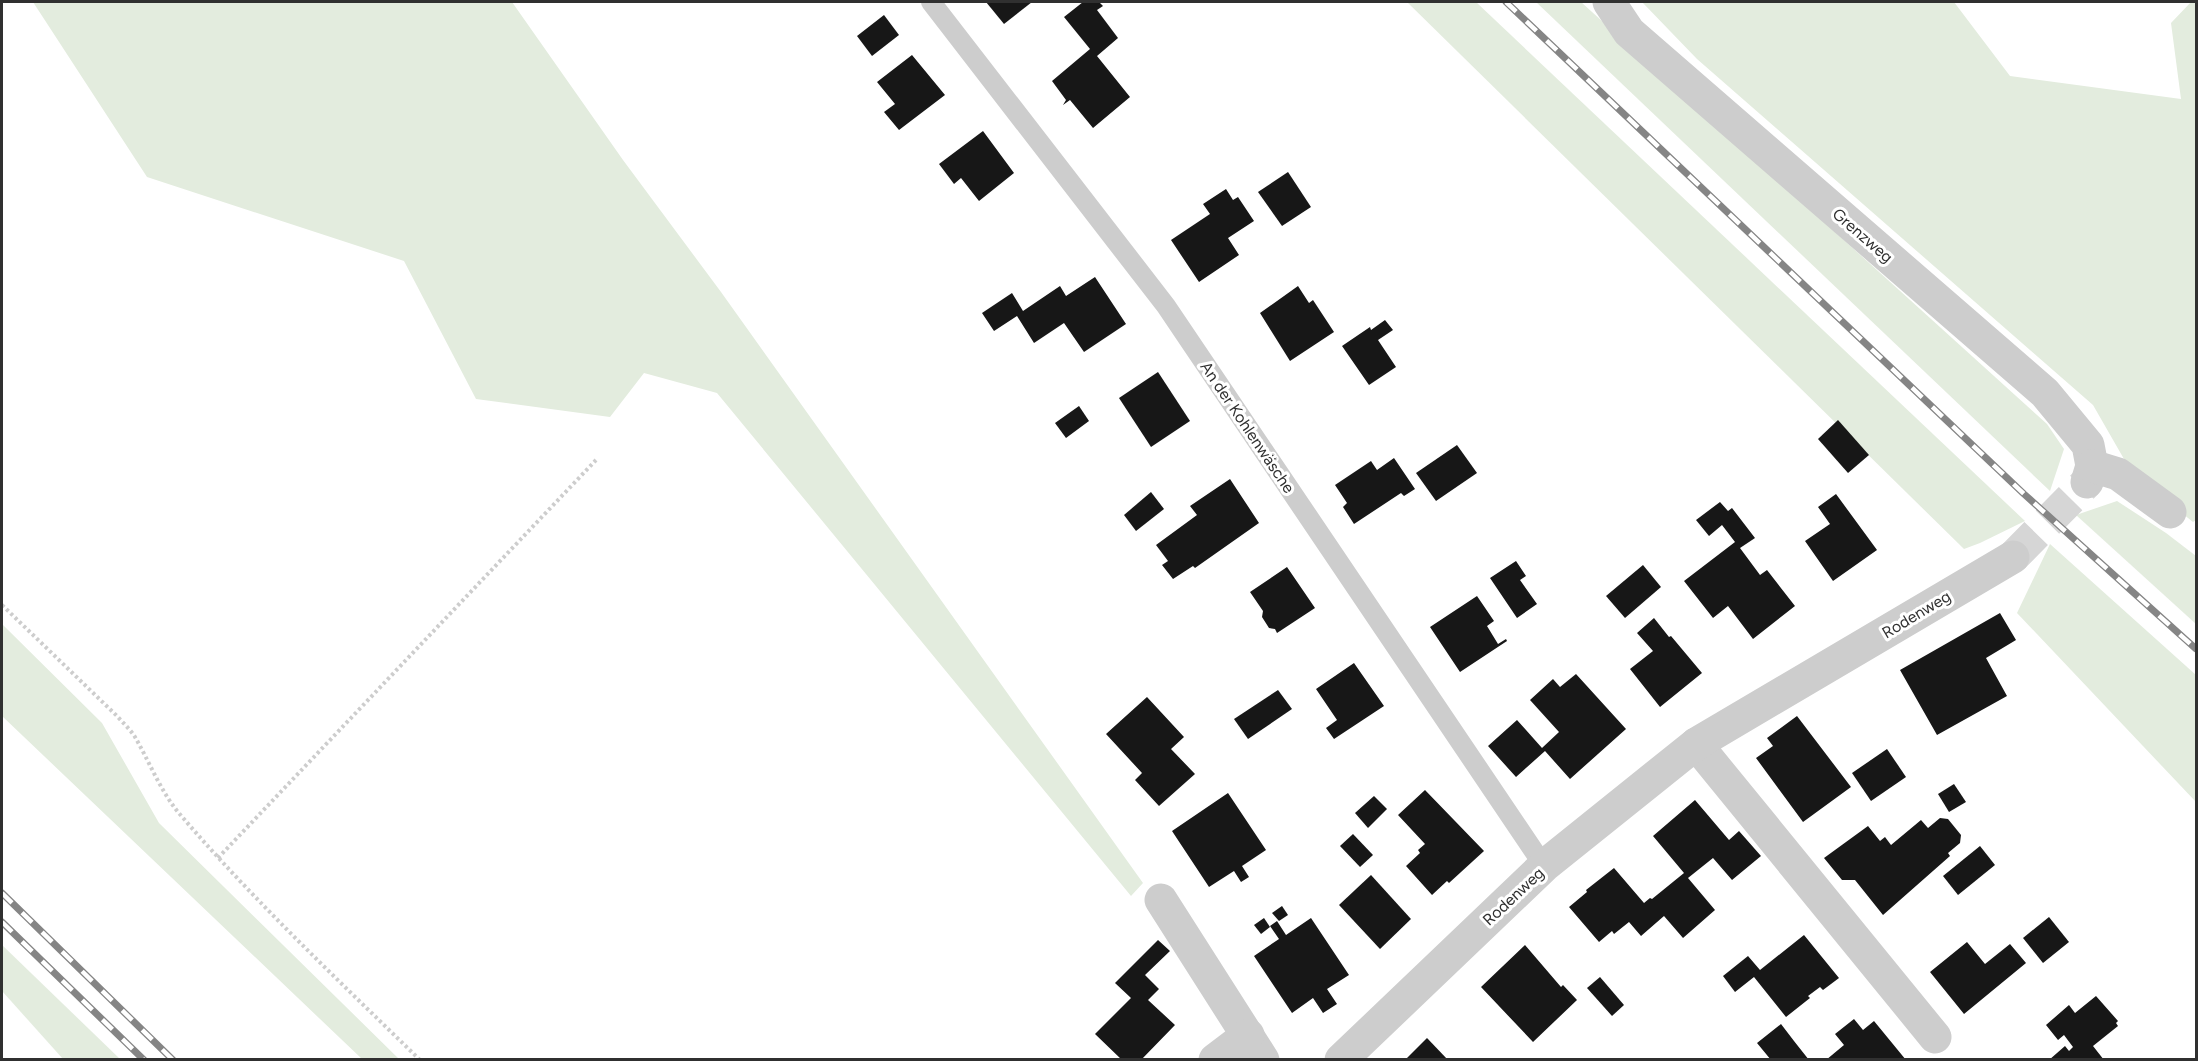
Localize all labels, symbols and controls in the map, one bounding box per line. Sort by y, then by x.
street label: Grenzweg [1829,204,1897,267]
street label: An der Kohlenwäsche [1196,358,1299,497]
street label: Rodenweg [1878,587,1954,642]
street label: Rodenweg [1479,863,1548,929]

